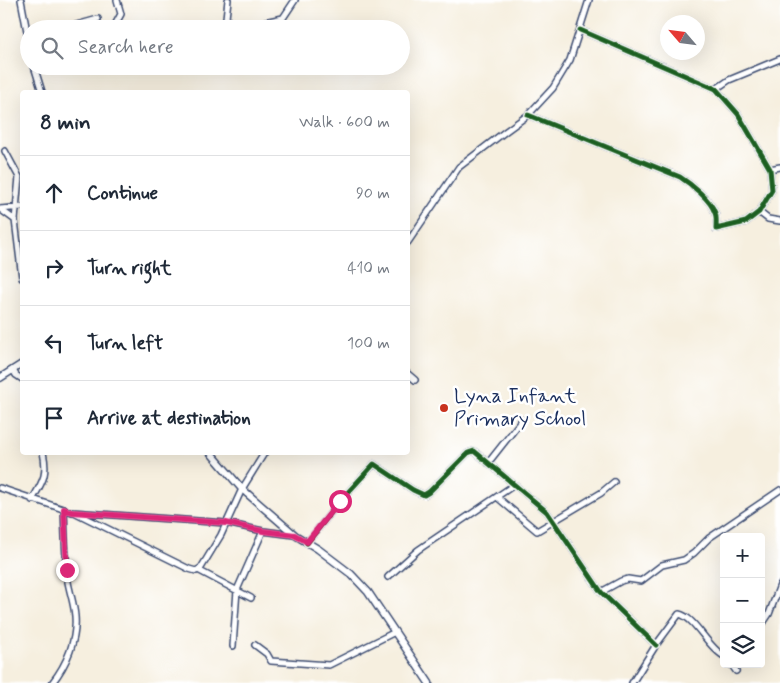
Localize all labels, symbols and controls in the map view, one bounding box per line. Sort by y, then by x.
north arrow [660,15,705,60]
search box [20,20,410,75]
icon: search [38,34,66,62]
text: Search here [78,35,174,60]
text: 8 min [40,109,91,137]
text: Walk · 600 m [299,112,390,133]
icon: ahead [40,179,68,207]
text: Continue [87,181,158,206]
text: 90 m [356,183,390,204]
icon: right [40,254,68,282]
text: Turn right [87,256,171,281]
text: 410 m [347,258,390,279]
icon: left [40,329,68,357]
text: Turn left [87,331,163,356]
text: 100 m [347,333,390,354]
place label: Lyna Infant Primary School [454,383,586,433]
marker: Lyna Infant Primary School [438,402,450,414]
icon: arrive [40,404,68,432]
text: Arrive at destination [87,406,251,431]
route start [329,490,352,513]
map controls [720,533,765,668]
button: + [720,533,765,578]
route end [56,559,79,582]
button: − [720,578,765,623]
button: layers [720,623,765,668]

